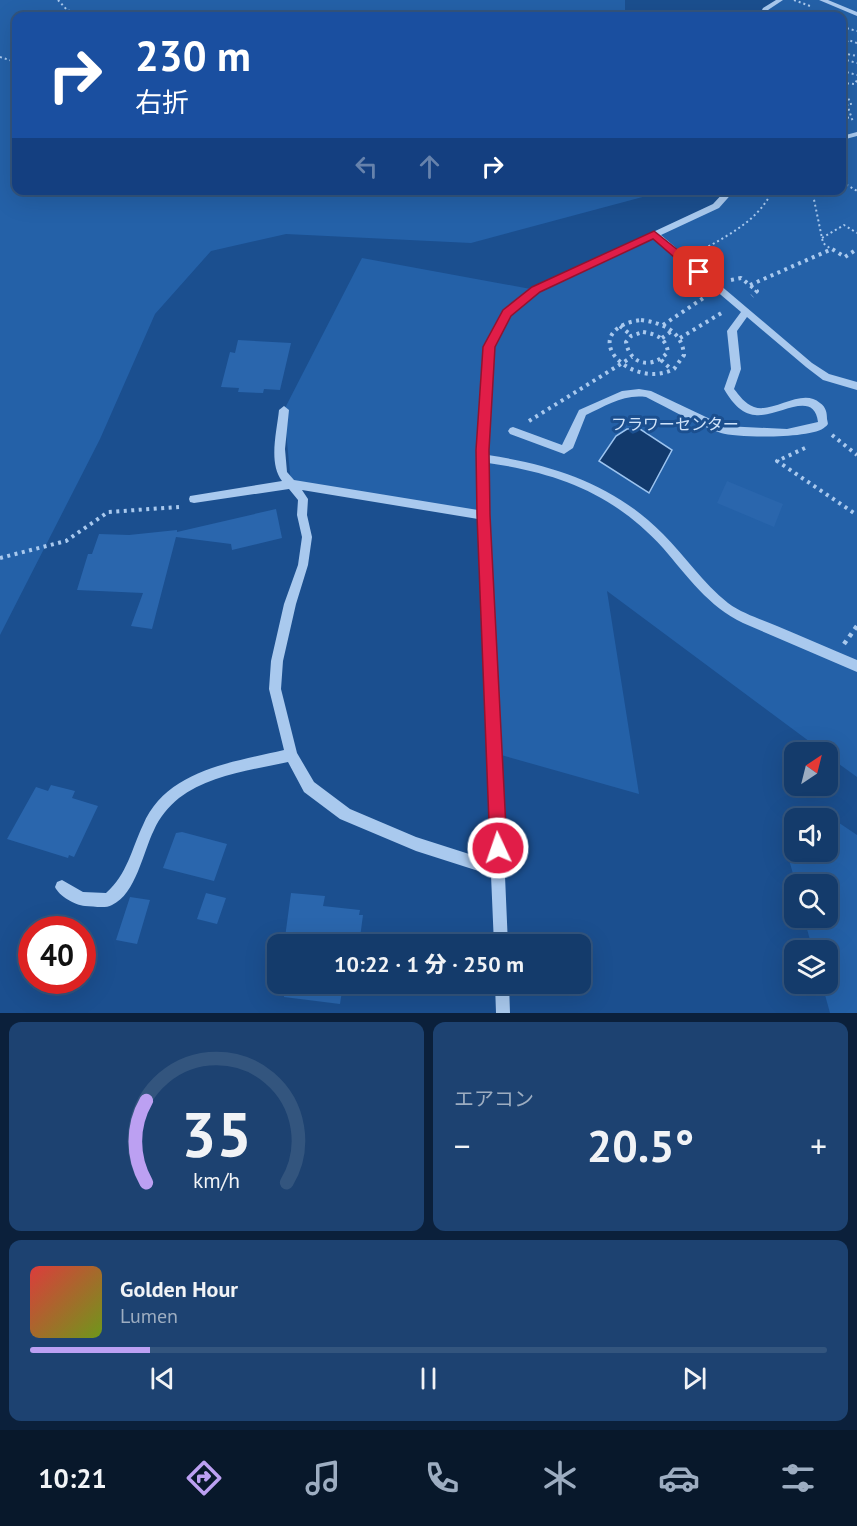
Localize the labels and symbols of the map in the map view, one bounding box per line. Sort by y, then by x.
pin [673,246,724,297]
park label: フラワーセンター [611,414,739,434]
north arrow [784,742,838,796]
position arrow [466,816,530,880]
speed limit sign: 40 [18,916,96,994]

